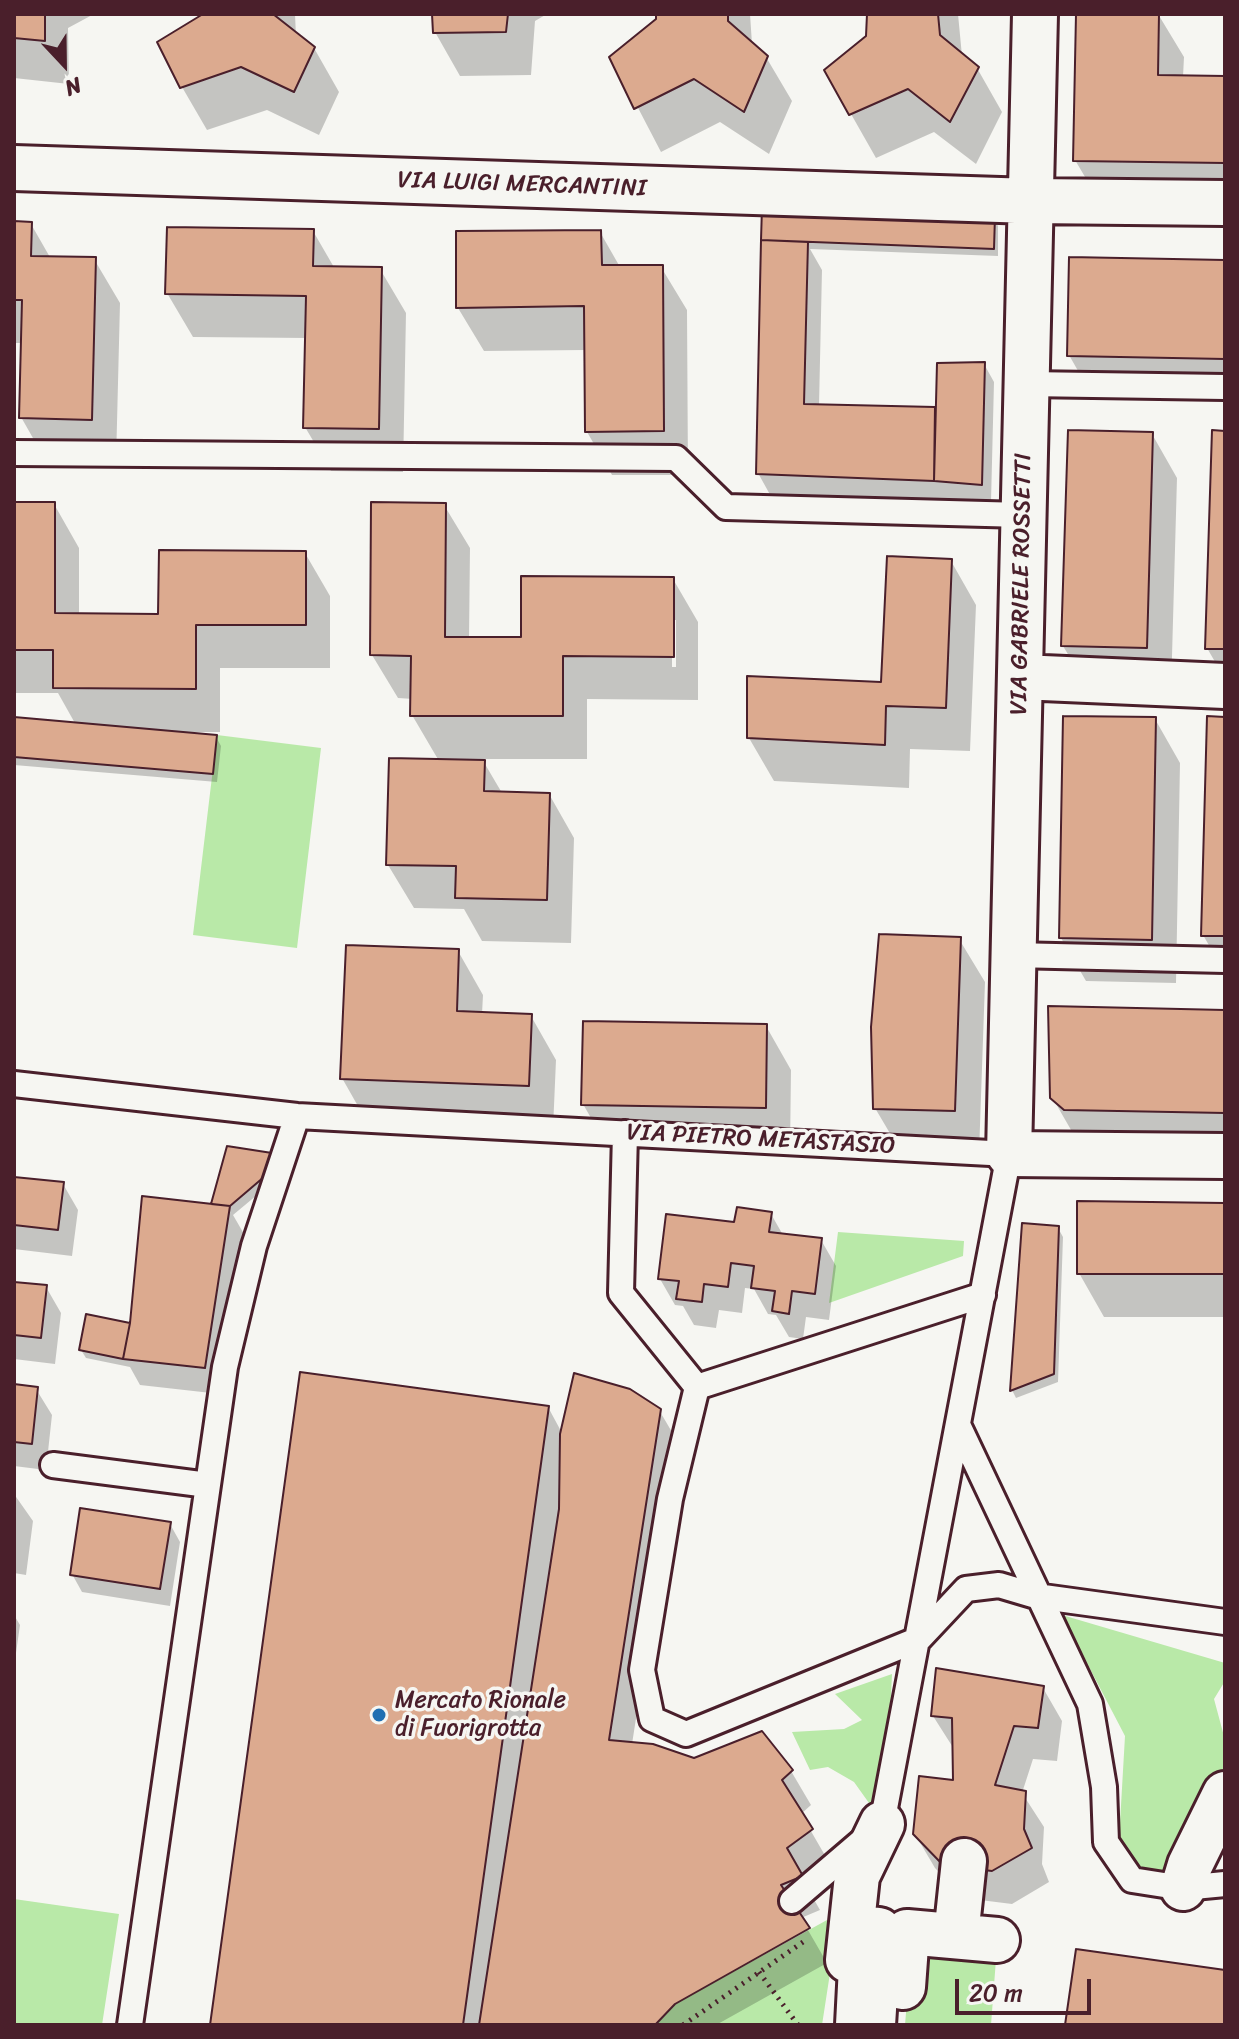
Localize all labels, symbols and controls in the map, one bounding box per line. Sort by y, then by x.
north arrow [24,24,104,104]
text: N [59,66,88,108]
street label: VIA LUIGI MERCANTINI [397,166,647,204]
street label: VIA GABRIELE ROSSETTI [1005,453,1039,715]
street label: VIA PIETRO METASTASIO [626,1119,896,1161]
place label: Mercato Rionale di Fuorigrotta [395,1687,566,1743]
marker: Mercato Rionale di Fuorigrotta [370,1706,388,1724]
scale bar [959,1963,1095,2013]
text: 20 m [969,1972,1023,2014]

